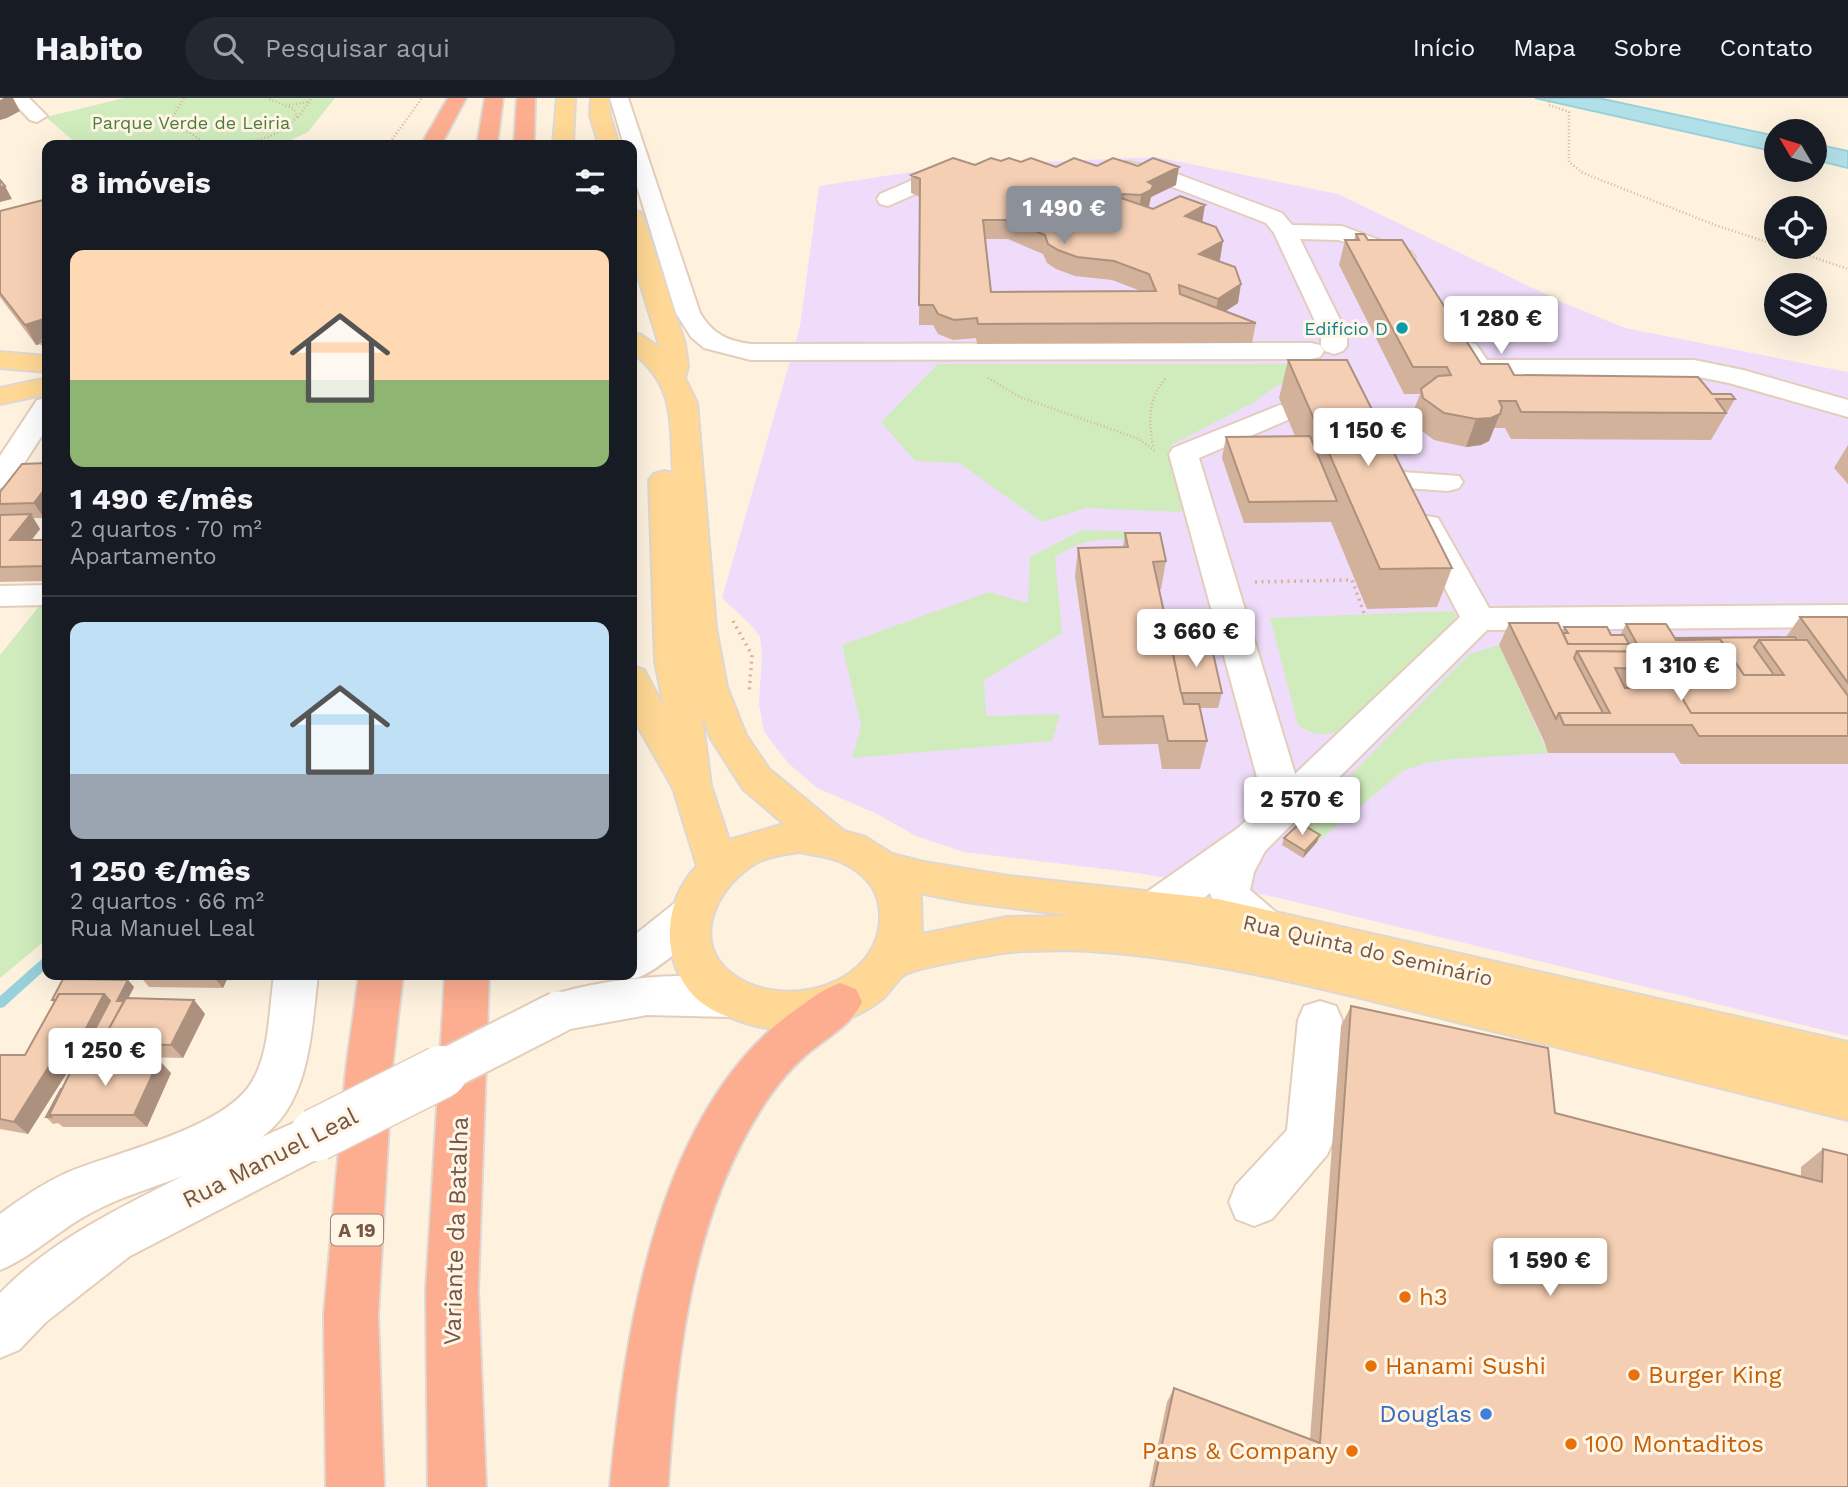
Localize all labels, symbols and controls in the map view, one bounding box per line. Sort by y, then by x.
search box [185,17,675,80]
text: Habito [35,29,143,68]
icon: search [209,29,247,67]
text: Pesquisar aqui [265,33,450,63]
text: Início [1413,34,1475,62]
text: Mapa [1513,34,1576,62]
text: Sobre [1614,34,1682,62]
text: Contato [1720,34,1813,62]
park label: Parque Verde de Leiria [92,112,290,133]
north arrow [1764,119,1827,182]
map controls [1764,119,1827,336]
icon: filters [571,163,609,201]
text: 8 imóveis [70,165,211,200]
pin: 1 490 € [999,186,1129,246]
text: 1 490 € [1022,195,1106,222]
button: locate [1764,196,1827,259]
button: layers [1764,273,1827,336]
icon: home [277,295,403,421]
pin: 1 280 € [1436,296,1566,356]
text: 1 280 € [1460,305,1542,332]
place label: Edifício D [1304,318,1388,339]
marker: Edifício D [1394,320,1410,336]
pin: 1 150 € [1303,408,1433,468]
text: 1 150 € [1329,417,1407,444]
text: 1 490 €/mês [70,481,253,516]
text: 2 quartos · 70 m² [70,516,262,543]
text: Apartamento [70,543,217,570]
pin: 3 660 € [1131,610,1261,669]
text: 3 660 € [1153,618,1239,645]
pin: 1 310 € [1616,644,1746,703]
text: 1 310 € [1642,652,1720,679]
icon: home [277,667,403,793]
pin: 2 570 € [1237,778,1367,837]
text: 2 570 € [1260,786,1344,813]
text: 1 250 €/mês [70,853,250,888]
text: 2 quartos · 66 m² [70,888,264,915]
street label: Rua Quinta do Seminário [1241,909,1495,991]
text: Rua Manuel Leal [70,915,255,942]
pin: 1 250 € [40,1028,170,1088]
text: 1 250 € [64,1037,146,1064]
street label: Rua Manuel Leal [178,1102,363,1214]
street label: Variante da Batalha [438,1116,474,1346]
road number: A 19 [331,1214,383,1246]
pin: 1 590 € [1485,1238,1615,1298]
text: 1 590 € [1509,1247,1591,1274]
place label: h3 [1419,1283,1448,1311]
marker: h3 [1397,1289,1413,1305]
place label: Hanami Sushi [1385,1352,1546,1380]
marker: Hanami Sushi [1363,1358,1379,1374]
place label: Burger King [1648,1361,1782,1389]
marker: Burger King [1626,1367,1642,1383]
place label: Douglas [1379,1400,1472,1428]
marker: Douglas [1478,1406,1494,1422]
place label: 100 Montaditos [1585,1430,1764,1458]
marker: 100 Montaditos [1563,1436,1579,1452]
place label: Pans & Company [1142,1437,1339,1465]
marker: Pans & Company [1344,1443,1360,1459]

